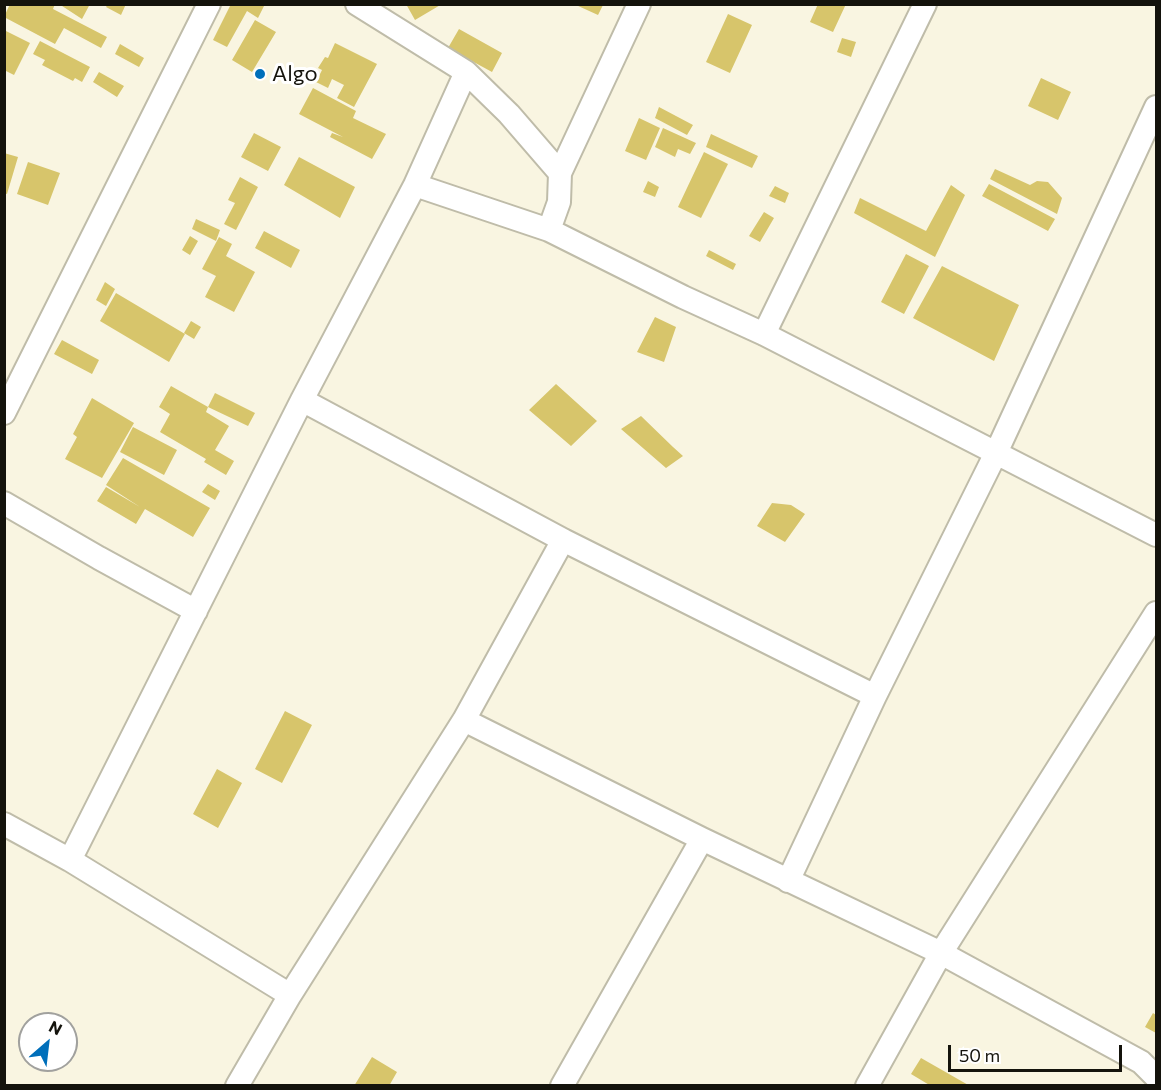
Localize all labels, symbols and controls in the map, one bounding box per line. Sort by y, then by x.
place label: Algo [272,61,318,87]
marker: Algo [253,67,267,81]
north arrow [18,1012,78,1072]
text: N [46,1016,66,1039]
scale bar [951,1033,1125,1071]
text: 50 m [959,1044,1000,1066]

